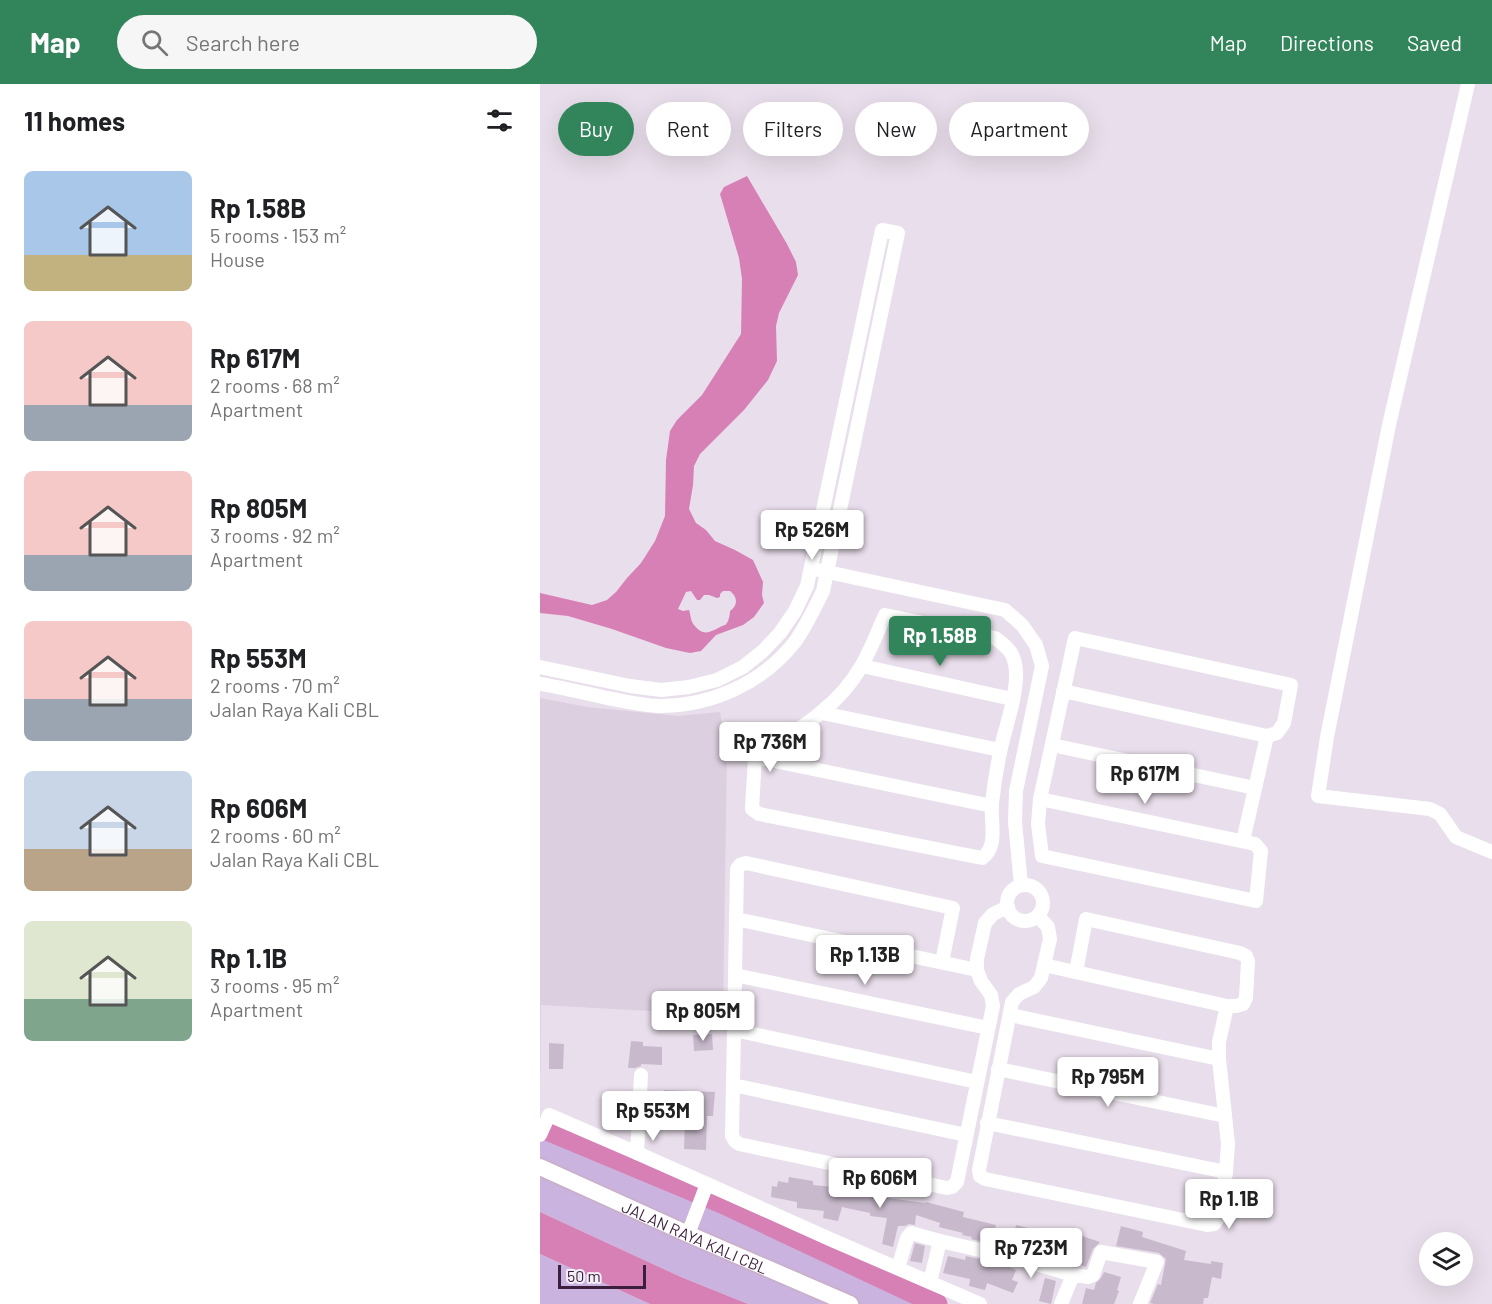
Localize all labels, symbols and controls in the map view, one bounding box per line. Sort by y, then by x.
search box [117,15,537,69]
text: Map [30,25,81,59]
icon: search [138,26,171,59]
text: Search here [186,29,300,55]
text: Map [1210,30,1247,55]
text: Directions [1280,30,1374,55]
text: Saved [1407,30,1462,55]
chip: Buy [558,102,634,156]
chip: Rent [646,102,731,156]
chip: Filters [743,102,843,156]
chip: New [855,102,937,156]
chip: Apartment [949,102,1089,156]
icon: filters [483,104,516,137]
text: 11 homes [24,105,125,136]
text: Rp 1.58B [210,192,306,223]
icon: home [72,195,144,267]
text: 5 rooms · 153 m² [210,223,346,247]
text: House [210,247,265,271]
text: Rp 617M [210,342,300,373]
icon: home [72,345,144,417]
text: 2 rooms · 68 m² [210,373,340,397]
text: Apartment [210,397,303,421]
text: Rp 805M [210,492,307,523]
icon: home [72,495,144,567]
pin: Rp 526M [757,510,867,561]
text: Rp 526M [775,517,849,541]
text: 3 rooms · 92 m² [210,523,340,547]
text: Apartment [210,547,303,571]
pin: Rp 1.58B [878,616,1002,667]
text: Rp 1.58B [903,623,977,647]
text: Rp 553M [210,642,307,673]
icon: home [72,645,144,717]
text: 2 rooms · 70 m² [210,673,340,697]
text: Jalan Raya Kali CBL [210,697,379,721]
pin: Rp 736M [715,722,825,773]
text: Rp 736M [733,729,807,753]
pin: Rp 617M [1090,754,1200,805]
text: Rp 617M [1110,761,1180,785]
text: Rp 606M [210,792,307,823]
icon: home [72,795,144,867]
text: 2 rooms · 60 m² [210,823,341,847]
text: Jalan Raya Kali CBL [210,847,379,871]
pin: Rp 1.13B [803,935,927,986]
text: Rp 1.1B [210,942,287,973]
text: Rp 1.13B [830,942,900,966]
icon: home [72,945,144,1017]
text: 3 rooms · 95 m² [210,973,339,997]
pin: Rp 805M [648,991,758,1042]
text: Apartment [210,997,303,1021]
text: Rp 805M [666,998,740,1022]
pin: Rp 795M [1053,1057,1163,1108]
text: Rp 795M [1071,1064,1145,1088]
pin: Rp 553M [598,1091,708,1142]
text: Rp 553M [616,1098,690,1122]
pin: Rp 606M [825,1158,935,1209]
text: Rp 606M [843,1165,917,1189]
pin: Rp 1.1B [1174,1179,1284,1230]
text: Rp 1.1B [1199,1186,1259,1210]
street label: JALAN RAYA KALI CBL [619,1196,771,1277]
pin: Rp 723M [976,1228,1086,1279]
map controls [1419,1232,1473,1286]
button: layers [1419,1232,1473,1286]
text: Rp 723M [994,1235,1068,1259]
scale bar [558,1262,646,1290]
text: 50 m [567,1266,601,1285]

